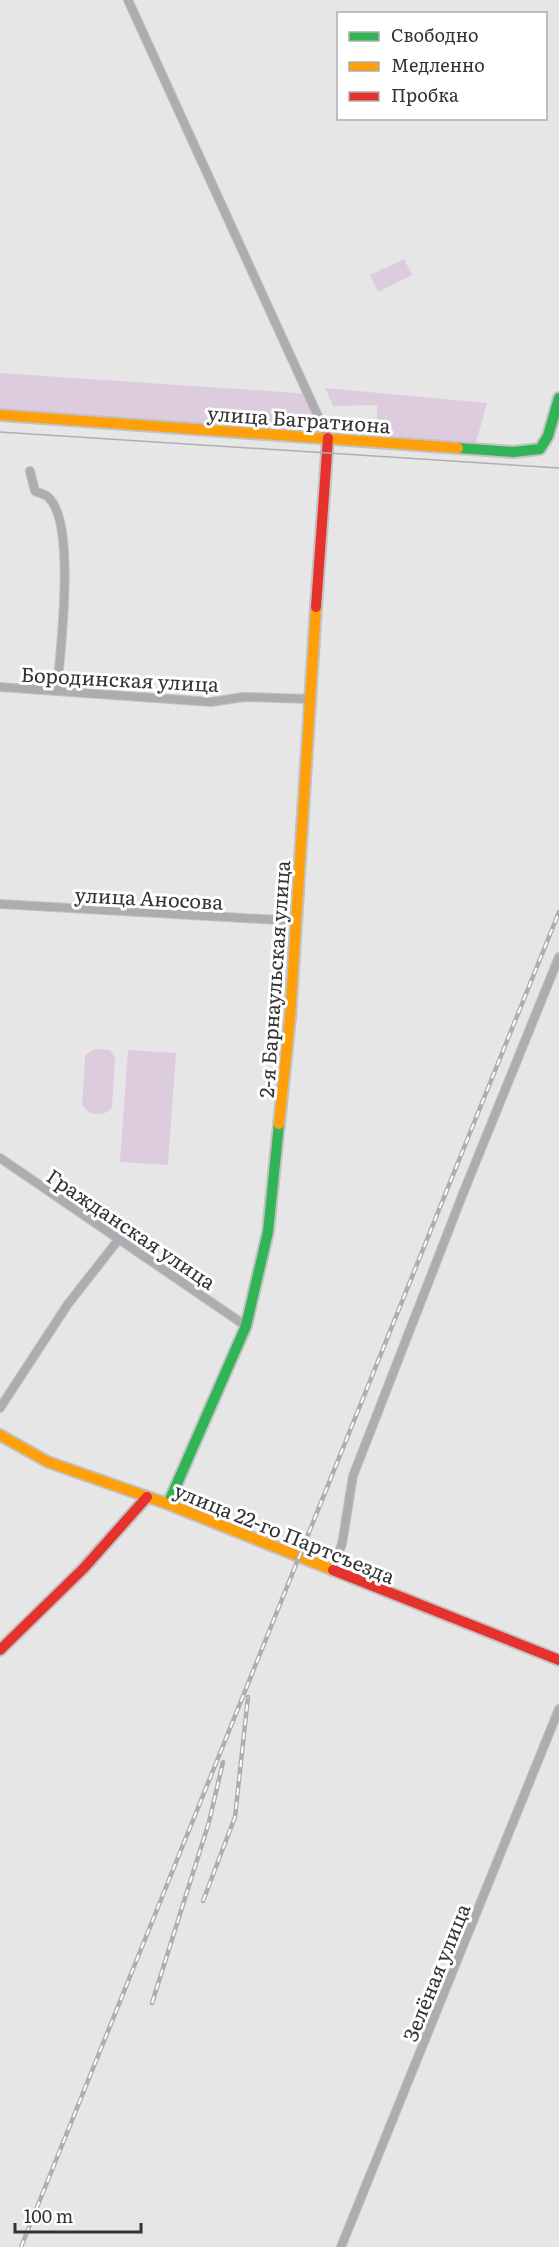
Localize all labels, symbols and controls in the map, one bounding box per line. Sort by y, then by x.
legend [337,12,547,120]
text: Свободно [391,21,479,48]
text: Медленно [391,51,485,78]
text: Пробка [391,81,459,108]
street label: улица Багратиона [206,397,392,439]
street label: Бородинская улица [20,658,220,698]
street label: 2-я Барнаульская улица [250,859,296,1099]
street label: улица Аносова [74,878,224,916]
street label: Гражданская улица [41,1160,223,1296]
street label: улица 22-го Партсъезда [170,1474,400,1590]
street label: Зелёная улица [394,1898,476,2046]
scale bar [15,2196,141,2234]
text: 100 m [24,2202,73,2229]

